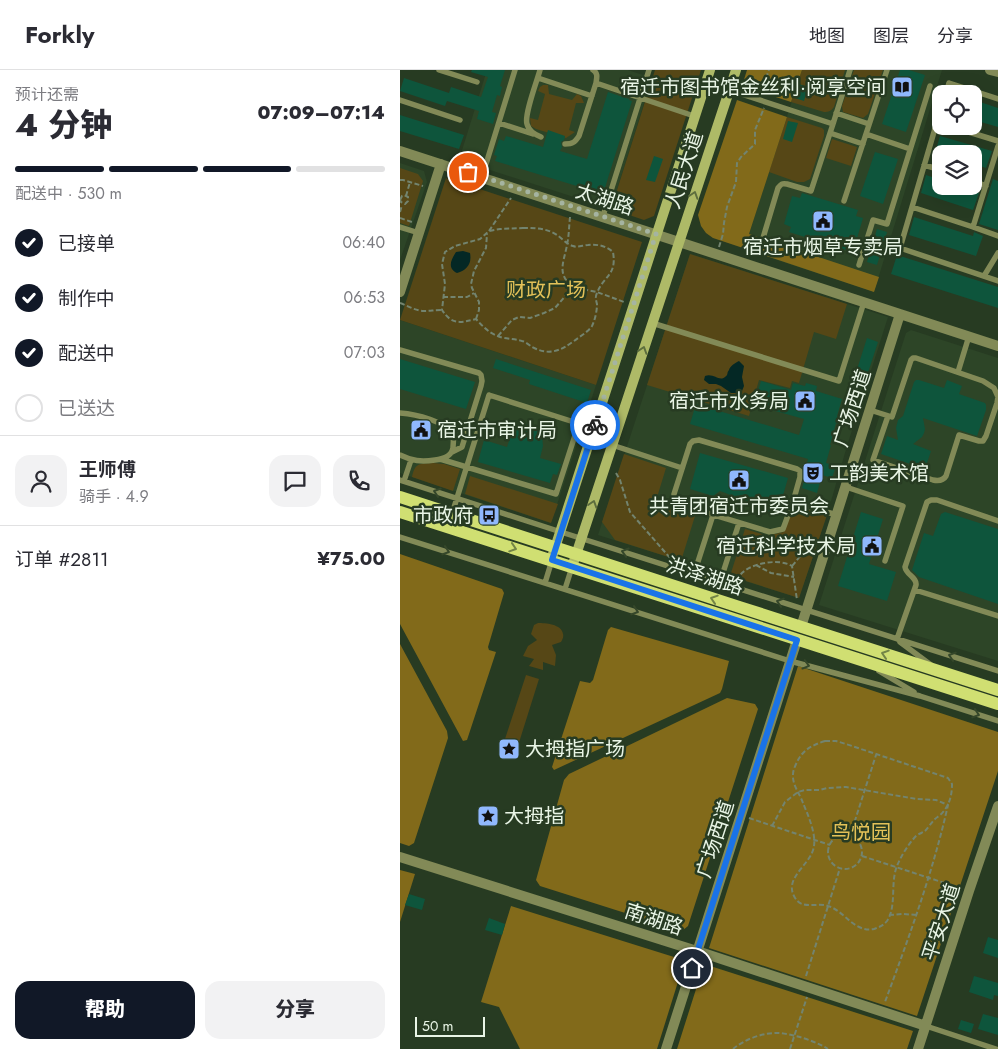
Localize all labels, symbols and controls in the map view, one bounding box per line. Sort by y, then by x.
text: Forkly [25,17,94,52]
text: 地图 [809,23,845,49]
text: 图层 [873,23,909,49]
text: 分享 [937,23,973,49]
place label: 宿迁市图书馆金丝利·阅享空间 [620,73,886,102]
library icon: 宿迁市图书馆金丝利·阅享空间 [890,75,914,99]
text: 预计还需 [15,83,79,106]
map controls [932,85,982,195]
button: locate [932,85,982,135]
text: 07:09–07:14 [258,99,385,126]
text: 4 分钟 [15,102,112,148]
street label: 人民大道 [658,128,711,213]
button: layers [932,145,982,195]
pin [447,151,489,193]
icon: bag [454,158,482,186]
street label: 太湖路 [572,176,638,223]
text: 配送中 · 530 m [15,182,122,205]
one-way arrow [688,192,698,200]
public building icon: 宿迁市烟草专卖局 [811,209,835,233]
icon: check [15,229,43,257]
text: 已接单 [58,230,115,257]
text: 06:40 [342,231,385,254]
place label: 宿迁市烟草专卖局 [743,233,903,262]
park label: 财政广场 [506,276,586,305]
icon: check [15,284,43,312]
text: 制作中 [58,285,115,312]
text: 06:53 [344,286,385,309]
icon: check [15,339,43,367]
text: 配送中 [58,340,115,367]
text: 07:03 [344,341,385,364]
one-way arrow [637,346,647,354]
street label: 广场西道 [826,366,879,451]
place label: 宿迁市水务局 [669,387,789,416]
public building icon: 宿迁市水务局 [793,389,817,413]
text: 已送达 [58,395,115,422]
courier [570,400,620,450]
icon: bike [581,411,609,439]
place label: 宿迁市审计局 [437,416,557,445]
public building icon: 宿迁市审计局 [409,418,433,442]
button: person [15,455,67,507]
button: chat [269,455,321,507]
button: phone [333,455,385,507]
text: 王师傅 [79,456,136,483]
place label: 工韵美术馆 [829,459,929,488]
theatre icon: 工韵美术馆 [801,461,825,485]
public building icon: 共青团宿迁市委员会 [727,468,751,492]
text: 骑手 · 4.9 [79,485,149,508]
one-way arrow [433,488,442,498]
place label: 共青团宿迁市委员会 [649,492,829,521]
one-way arrow [587,500,597,509]
place label: 市政府 [413,501,473,530]
bus stop icon: 市政府 [477,503,501,527]
place label: 宿迁科学技术局 [716,532,856,561]
public building icon: 宿迁科学技术局 [860,534,884,558]
one-way arrow [508,542,517,552]
text: ¥75.00 [317,545,385,572]
text: 订单 #2811 [15,546,108,573]
one-way arrow [442,546,450,556]
one-way arrow [621,548,630,558]
street label: 洪泽湖路 [662,550,747,603]
one-way arrow [710,594,718,604]
one-way arrow [776,597,785,607]
one-way arrow [630,606,638,616]
one-way arrow [881,650,890,660]
one-way arrow [948,652,956,662]
one-way arrow [802,660,810,670]
one-way arrow [971,708,979,718]
place label: 大拇指广场 [525,735,625,764]
place icon: 大拇指广场 [497,737,521,761]
street label: 广场西道 [689,797,742,882]
place label: 大拇指 [504,802,564,831]
place icon: 大拇指 [476,804,500,828]
park label: 鸟悦园 [831,818,891,847]
street label: 平安大道 [915,880,968,965]
street label: 南湖路 [621,896,687,943]
pin [671,947,713,989]
icon: home [678,954,706,982]
button: 帮助 [15,981,195,1039]
button: 分享 [205,981,385,1039]
scale bar [415,1014,485,1037]
text: 50 m [422,1016,453,1036]

